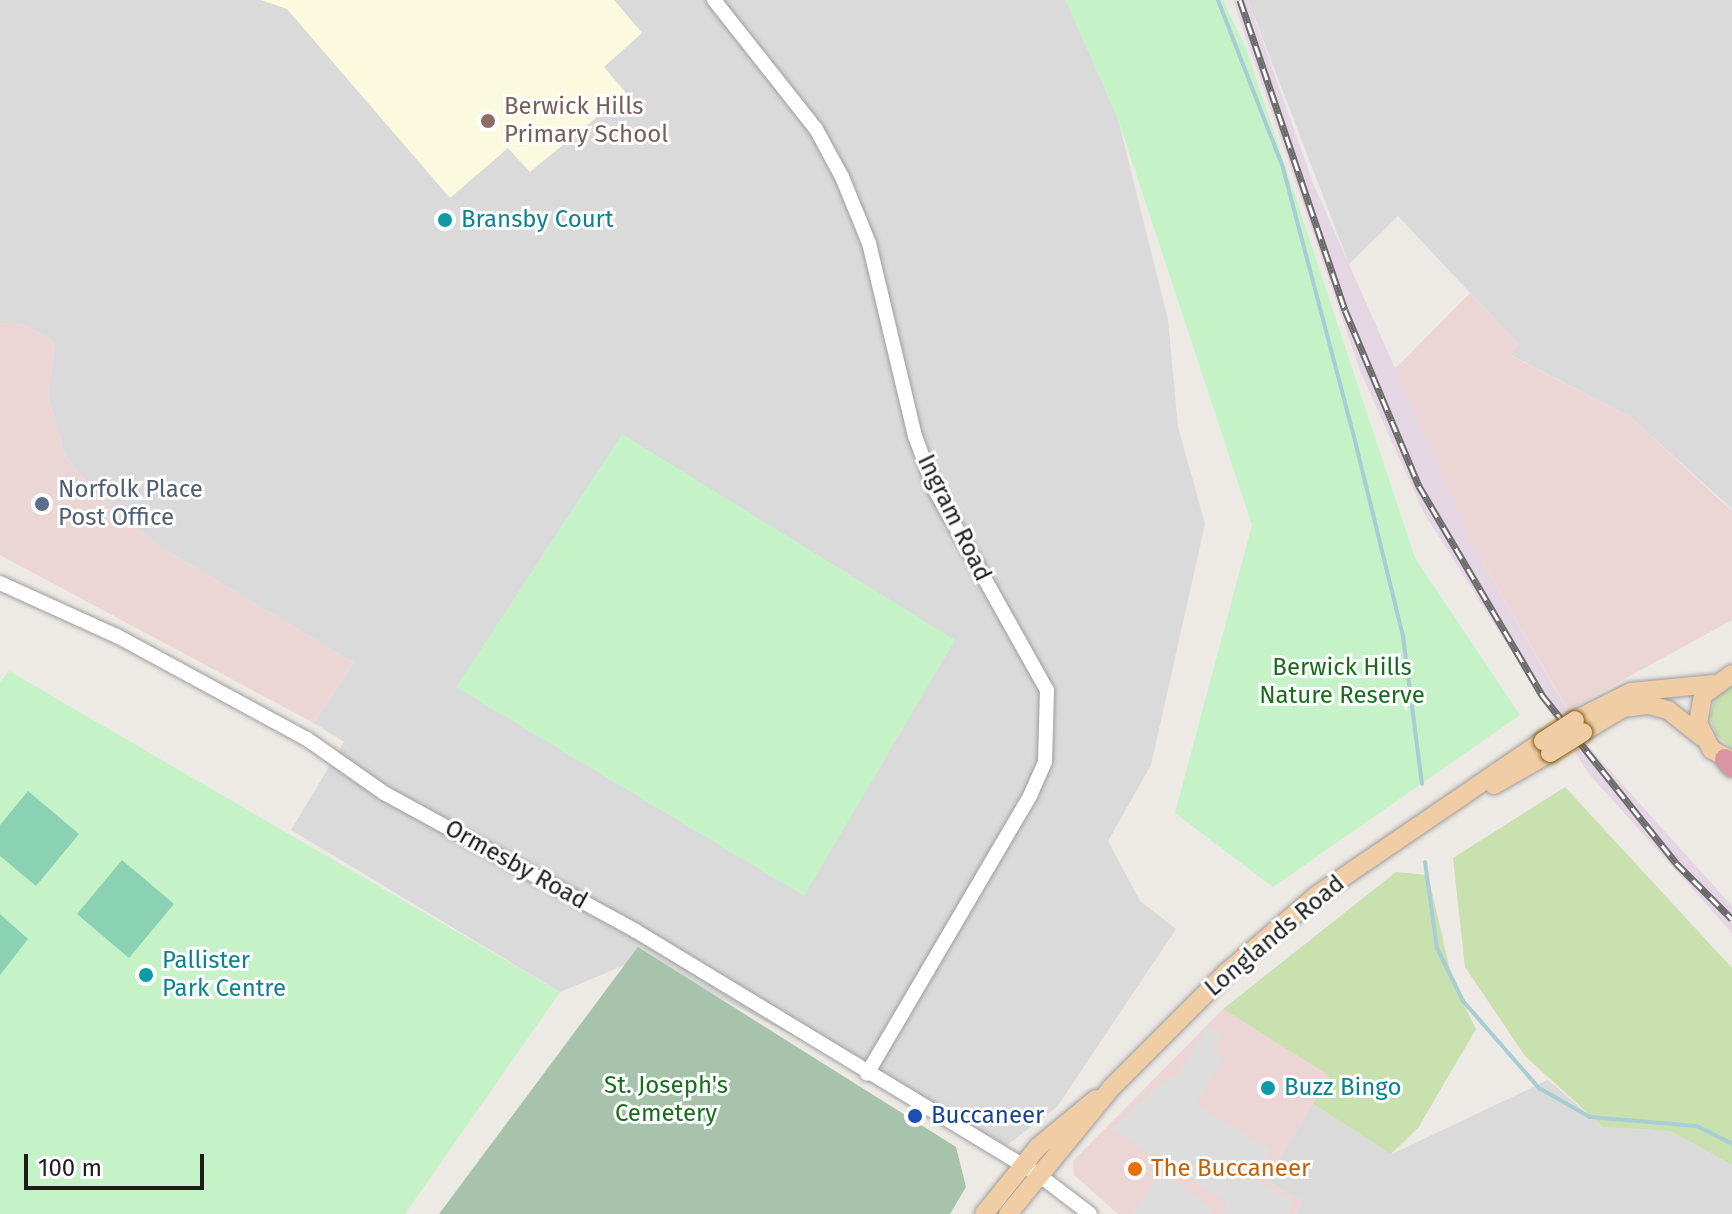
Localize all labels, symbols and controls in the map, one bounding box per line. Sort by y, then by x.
place label: Berwick Hills Primary School [504,93,668,149]
marker: Berwick Hills Primary School [479,112,497,130]
place label: Bransby Court [461,206,614,234]
marker: Bransby Court [436,211,454,229]
street label: Ingram Road [911,450,997,586]
place label: Norfolk Place Post Office [58,476,203,532]
marker: Norfolk Place Post Office [33,495,51,513]
park label: Berwick Hills Nature Reserve [1259,654,1425,710]
street label: Ormesby Road [440,814,592,916]
street label: Longlands Road [1199,869,1351,1003]
place label: Pallister Park Centre [162,947,286,1003]
marker: Pallister Park Centre [137,966,155,984]
park label: St. Joseph's Cemetery [604,1072,728,1128]
place label: Buzz Bingo [1284,1074,1401,1102]
marker: Buzz Bingo [1259,1079,1277,1097]
place label: Buccaneer [931,1102,1044,1130]
marker: Buccaneer [906,1107,924,1125]
scale bar [28,1138,208,1188]
text: 100 m [38,1154,102,1182]
place label: The Buccaneer [1151,1155,1310,1183]
marker: The Buccaneer [1126,1160,1144,1178]

